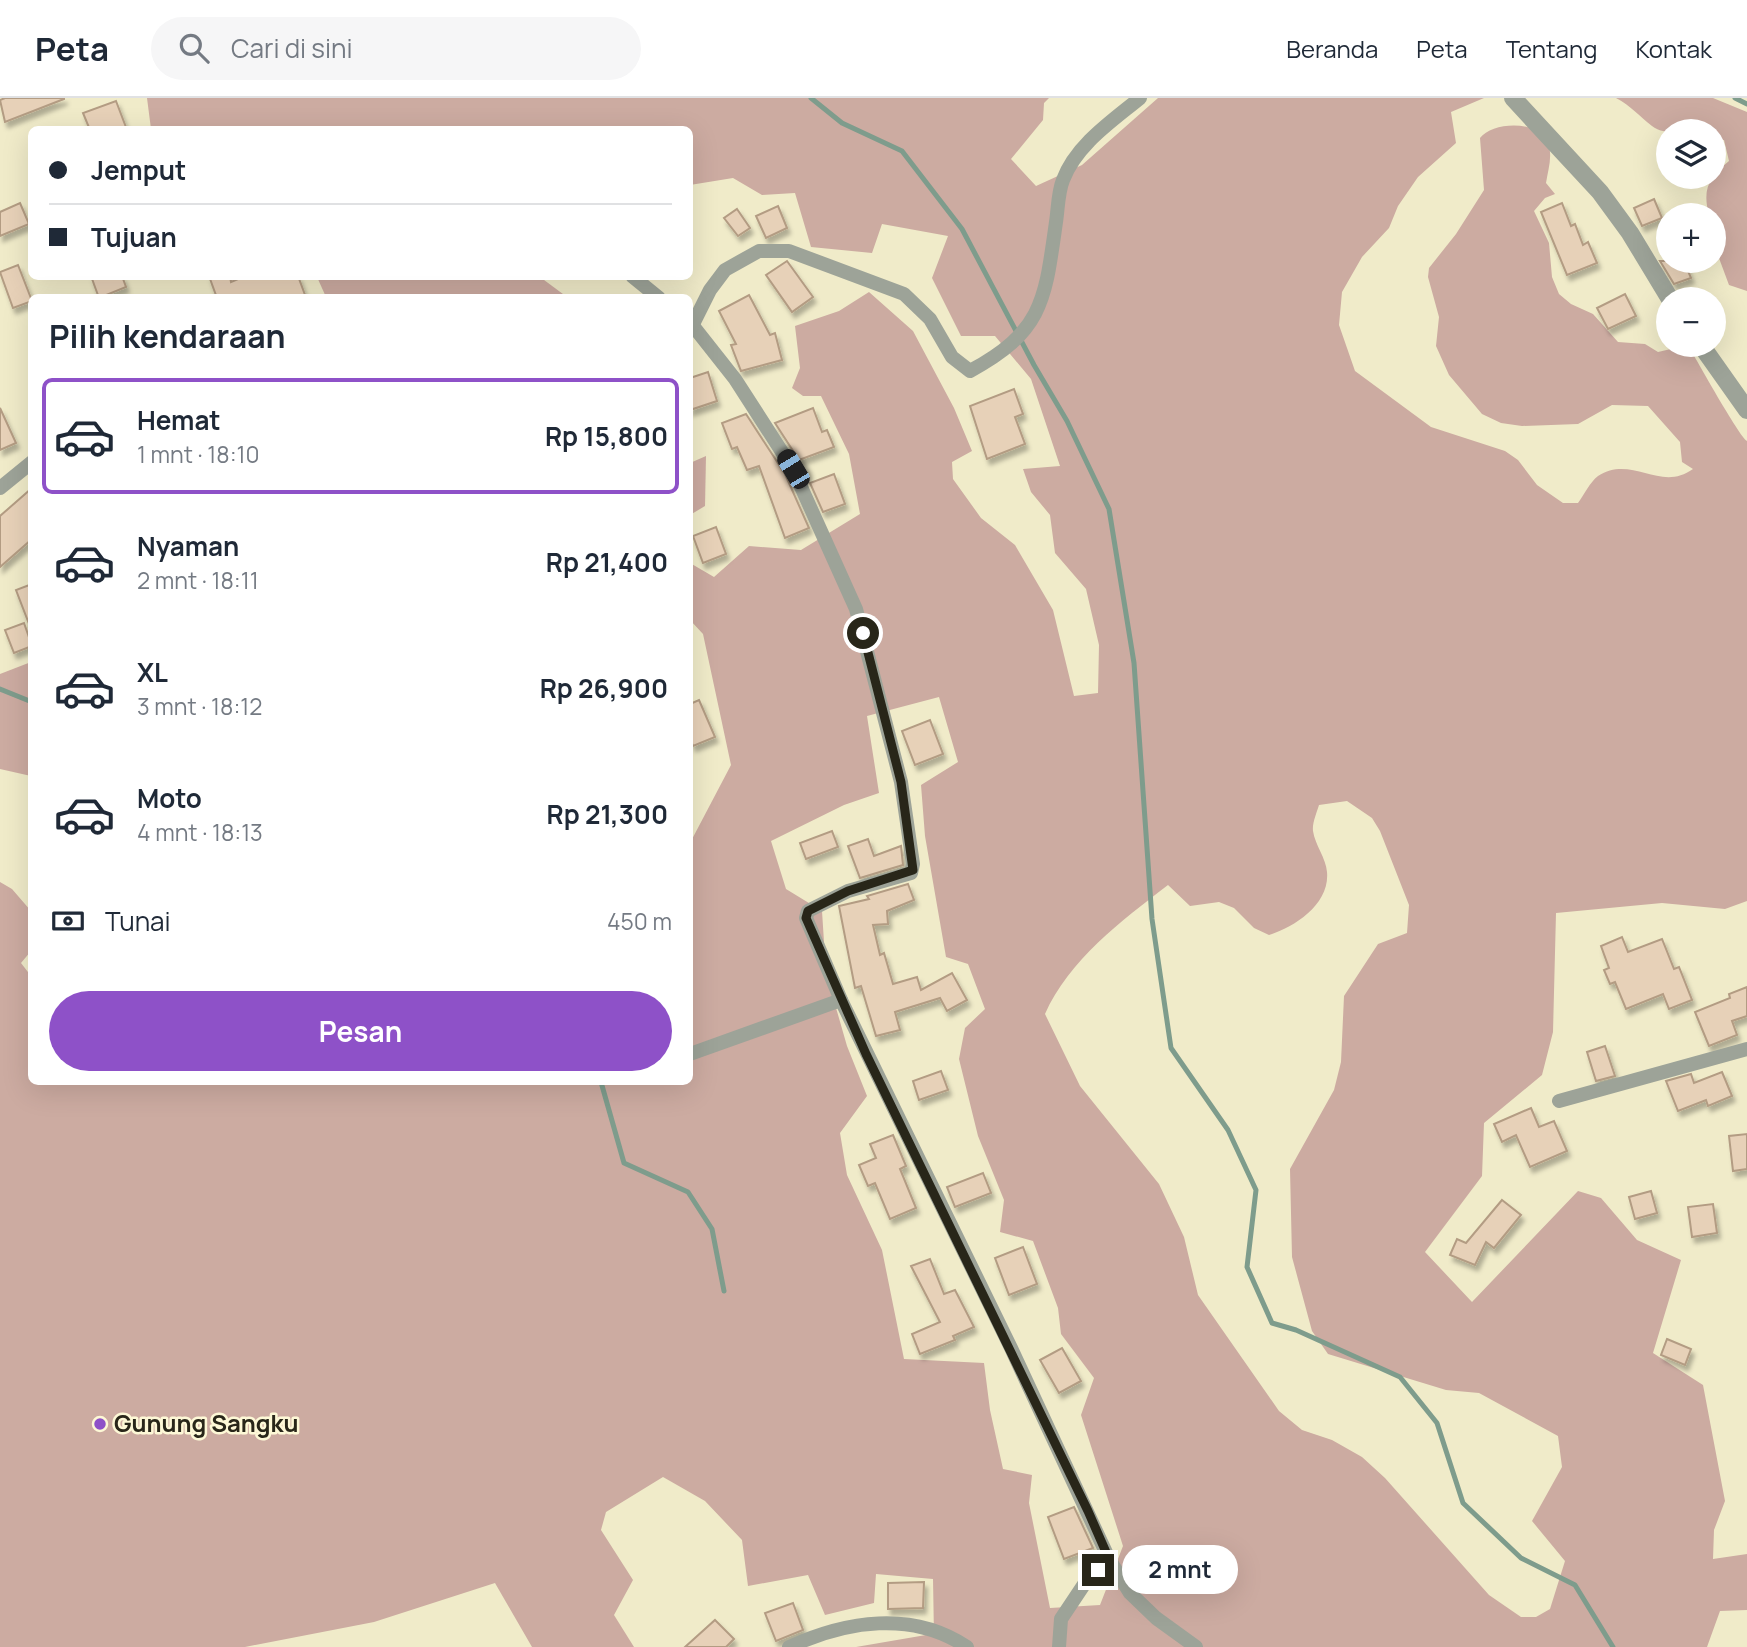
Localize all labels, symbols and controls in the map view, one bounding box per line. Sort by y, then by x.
search box [151,17,641,80]
text: Peta [35,26,109,71]
icon: search [175,29,213,67]
text: Cari di sini [231,30,353,66]
text: Beranda [1286,32,1378,65]
text: Peta [1416,32,1468,65]
text: Tentang [1506,32,1597,65]
text: Kontak [1635,32,1712,65]
map controls [1656,119,1726,357]
button: layers [1656,119,1726,189]
text: Jemput [91,152,186,188]
button: + [1656,203,1726,273]
text: Tujuan [91,219,177,255]
button: − [1656,287,1726,357]
text: Pilih kendaraan [49,314,286,358]
text: Hemat [137,402,221,438]
icon: car [53,405,116,468]
text: Rp 15,800 [545,418,668,454]
text: 1 mnt · 18:10 [137,438,260,470]
car [774,446,813,492]
text: Nyaman [137,528,239,564]
icon: car [53,531,116,594]
text: Rp 21,400 [546,544,668,580]
text: 2 mnt · 18:11 [137,564,259,596]
route start [847,617,879,649]
text: XL [137,654,168,690]
icon: car [53,657,116,720]
text: Rp 26,900 [540,670,668,706]
text: 3 mnt · 18:12 [137,690,262,722]
text: Moto [137,780,202,816]
icon: car [53,783,116,846]
text: Rp 21,300 [547,796,668,832]
text: 4 mnt · 18:13 [137,816,263,848]
icon: cash [49,902,87,940]
text: Tunai [105,903,171,939]
text: 450 m [607,905,672,937]
button: Pesan [49,991,672,1071]
place label: Gunung Sangku [114,1406,299,1439]
marker: Gunung Sangku [92,1416,108,1432]
callout: 2 mnt [1122,1546,1238,1594]
text: 2 mnt [1148,1553,1212,1585]
route end [1082,1554,1114,1586]

